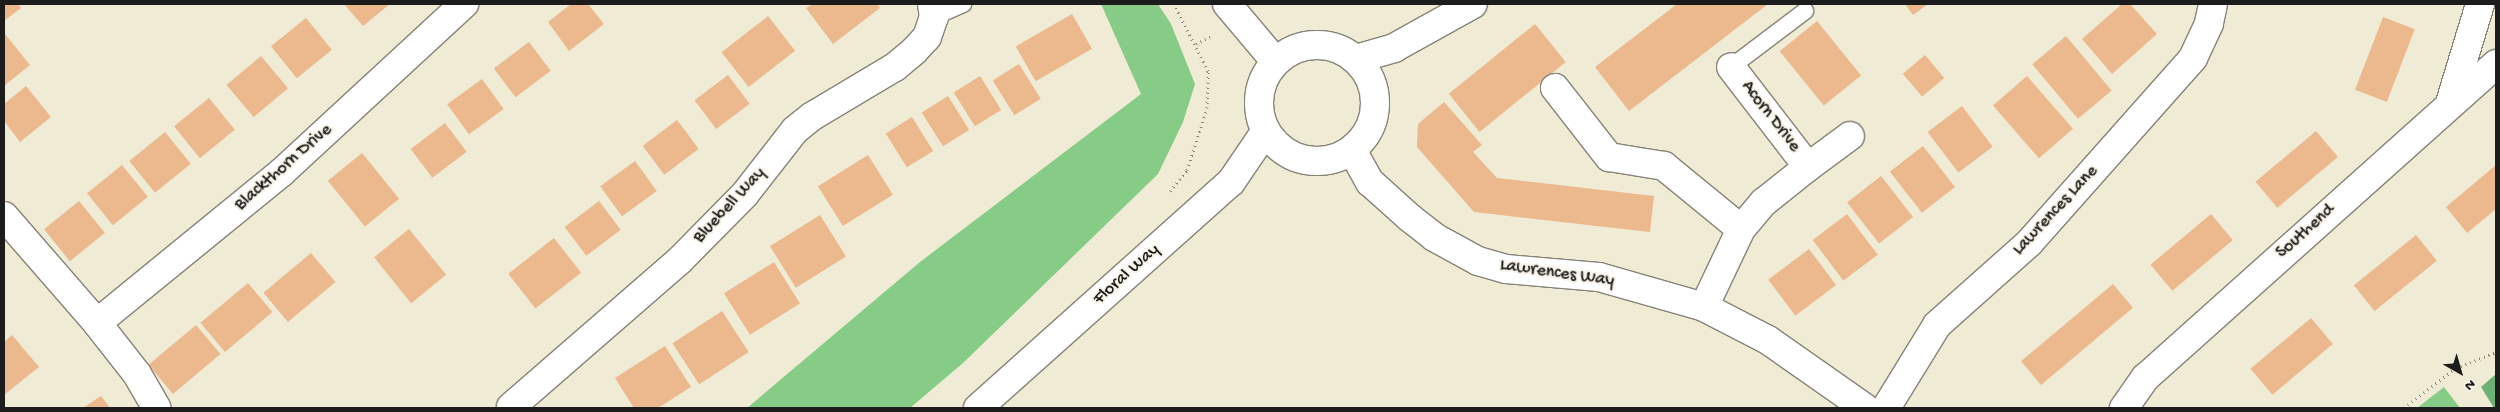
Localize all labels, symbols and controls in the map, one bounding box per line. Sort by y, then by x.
street label: Acorn Drive [1735,77,1805,157]
street label: Blackthorn Drive [231,120,337,216]
street label: Lawrences Lane [2009,161,2103,261]
street label: Bluebell Way [689,164,771,248]
street label: Southend [2272,200,2340,264]
street label: Floral Way [1090,240,1164,310]
street label: Lawrences Way [1498,255,1616,293]
north arrow [2435,347,2485,397]
text: N [2461,375,2478,394]

